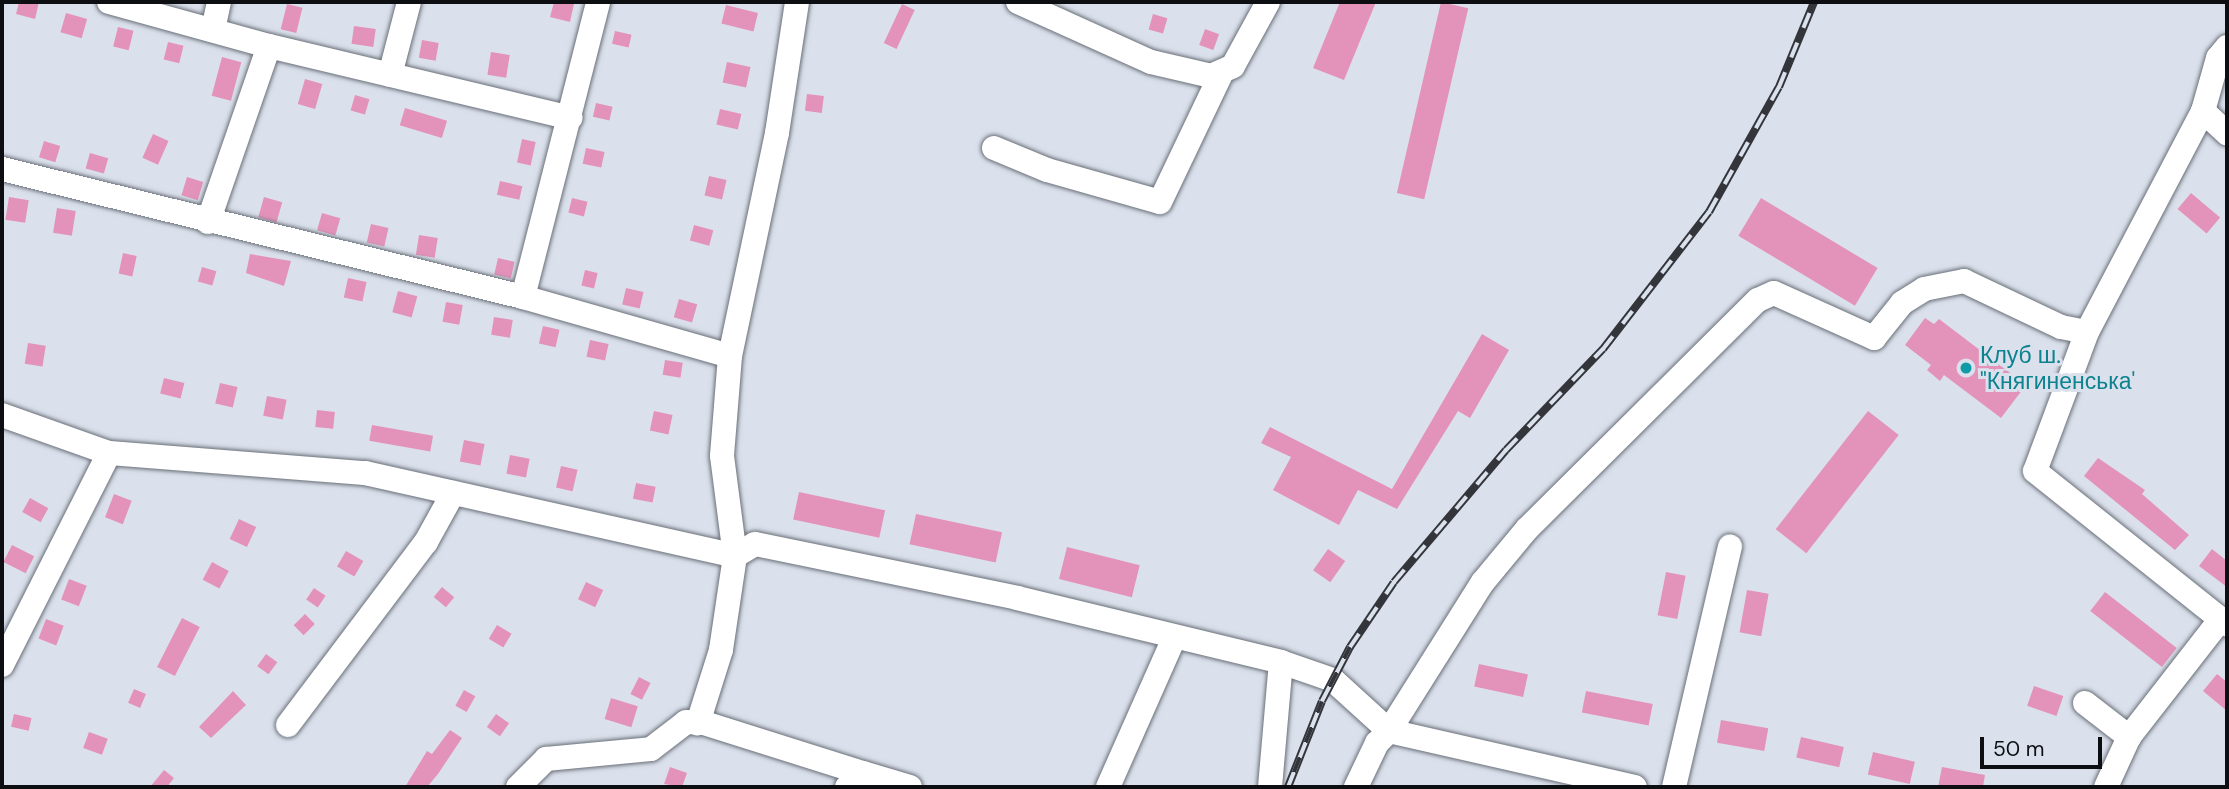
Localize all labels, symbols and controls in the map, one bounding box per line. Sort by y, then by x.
place label: Клуб ш. "Княгиненська' [1980,341,2135,395]
marker: Клуб ш. "Княгиненська' [1958,360,1974,376]
scale bar [1984,722,2106,766]
text: 50 m [1993,735,2044,763]

